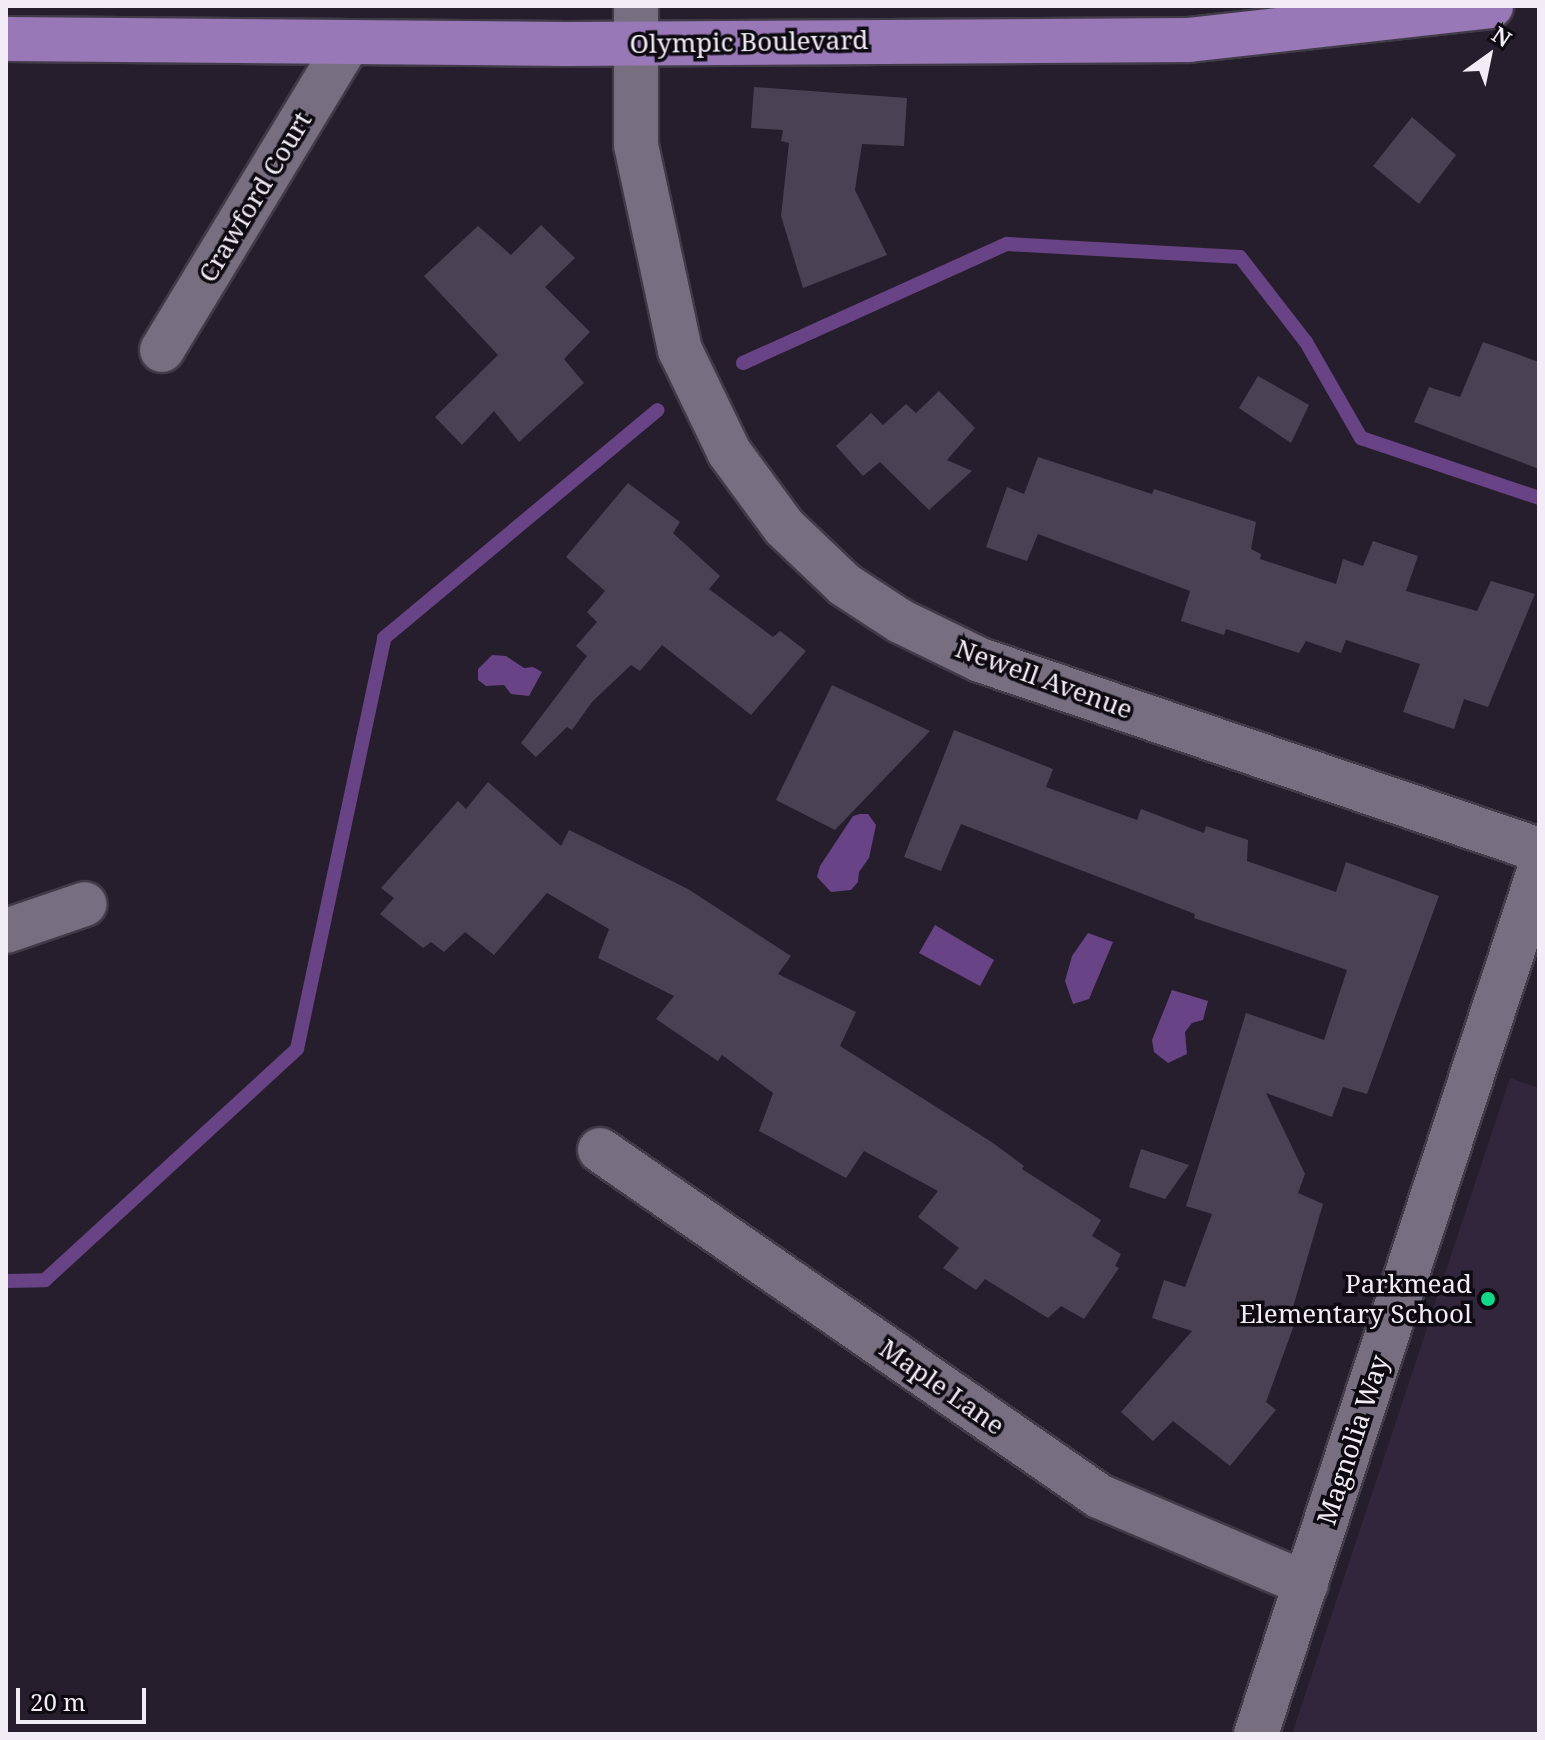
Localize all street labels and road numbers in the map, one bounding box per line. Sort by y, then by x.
street label: Olympic Boulevard [629,24,869,60]
street label: Crawford Court [192,106,318,288]
street label: Newell Avenue [951,633,1137,725]
street label: Maple Lane [874,1333,1010,1441]
street label: Magnolia Way [1311,1351,1395,1529]

